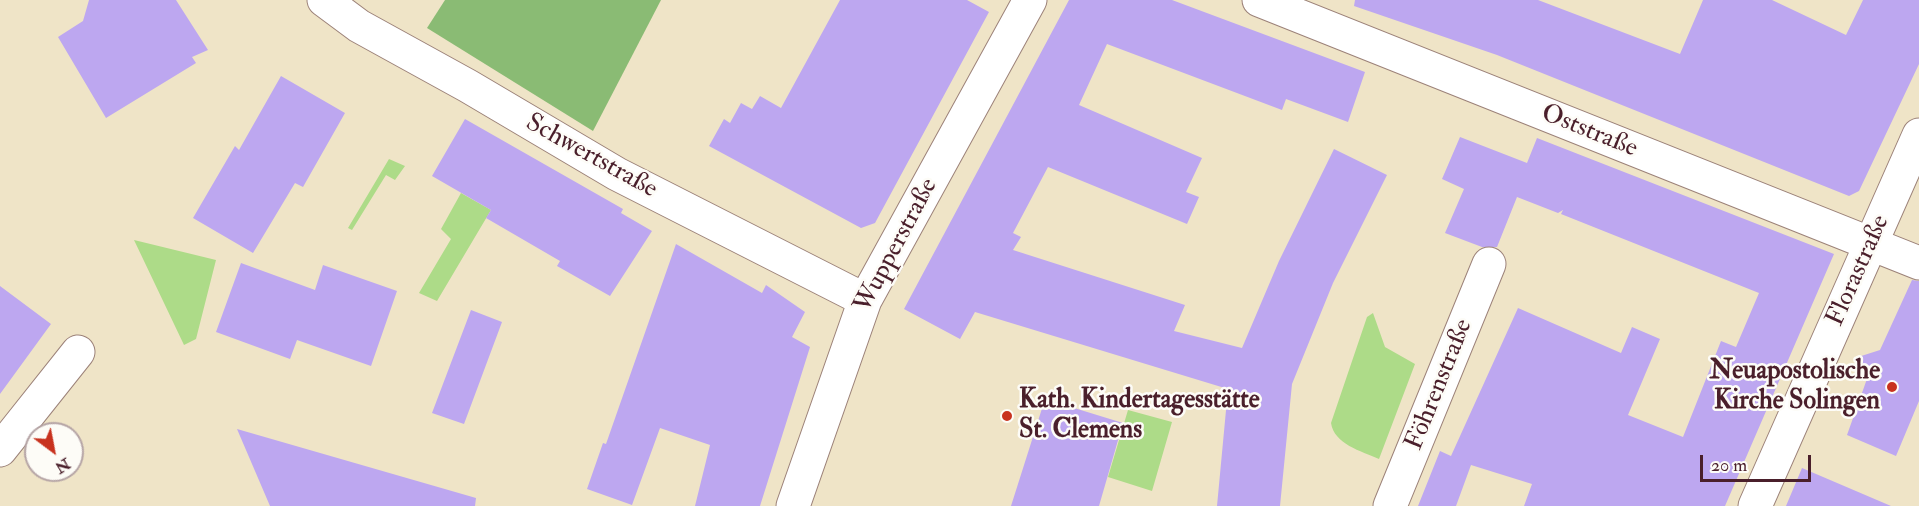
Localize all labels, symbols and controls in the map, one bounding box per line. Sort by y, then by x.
street label: Oststraße [1536,99,1642,165]
street label: Schwertstraße [520,108,662,206]
street label: Wupperstraße [849,174,945,318]
street label: Florastraße [1821,211,1897,331]
street label: Föhrenstraße [1400,315,1480,455]
place label: Neuapostolische Kirche Solingen [1709,356,1880,418]
marker: Neuapostolische Kirche Solingen [1885,380,1899,394]
place label: Kath. Kindertagesstätte St. Clemens [1019,385,1260,446]
marker: Kath. Kindertagesstätte St. Clemens [1000,409,1014,423]
north arrow [24,422,84,482]
scale bar [1703,443,1814,481]
text: N [51,453,74,478]
text: 20 m [1711,454,1747,477]

